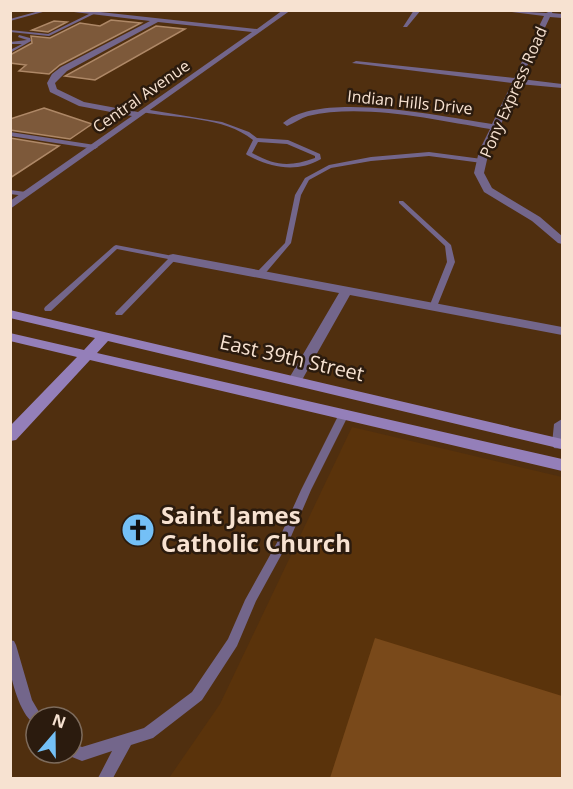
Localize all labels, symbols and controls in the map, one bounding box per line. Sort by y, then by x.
street label: Pony Express Road [474,23,552,161]
street label: Central Avenue [88,54,194,138]
street label: Indian Hills Drive [346,84,474,120]
street label: East 39th Street [217,328,367,387]
place label: Saint James Catholic Church [161,498,351,559]
church icon: Saint James Catholic Church [120,512,156,548]
north arrow [24,705,84,765]
text: N [49,708,69,733]

